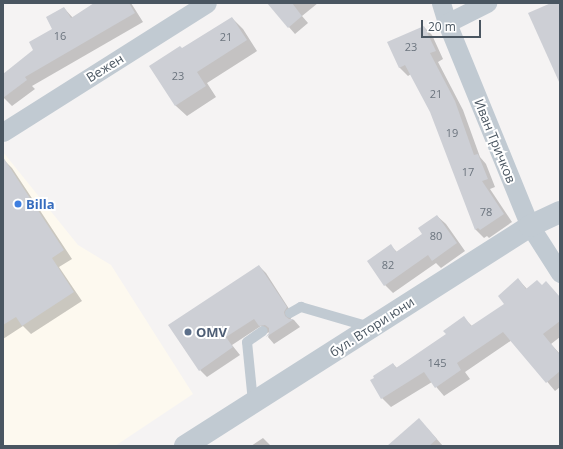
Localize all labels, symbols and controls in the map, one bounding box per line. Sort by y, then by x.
scale bar [423,12,483,38]
text: 20 m [428,18,456,35]
house number: 16 [54,29,66,43]
house number: 21 [220,30,232,44]
house number: 23 [405,40,417,54]
street label: Вежен [84,51,126,85]
house number: 23 [172,69,184,83]
house number: 21 [430,87,442,101]
street label: Иван Тричков [471,97,519,185]
house number: 19 [446,126,458,140]
house number: 17 [462,165,474,179]
place label: Billa [26,196,54,212]
marker: Billa [13,199,23,209]
house number: 78 [480,205,492,219]
house number: 80 [430,229,442,243]
house number: 82 [382,258,394,272]
street label: бул. Втори юни [327,294,417,360]
place label: OMV [196,324,227,340]
marker: OMV [183,327,193,337]
house number: 145 [428,356,446,370]

